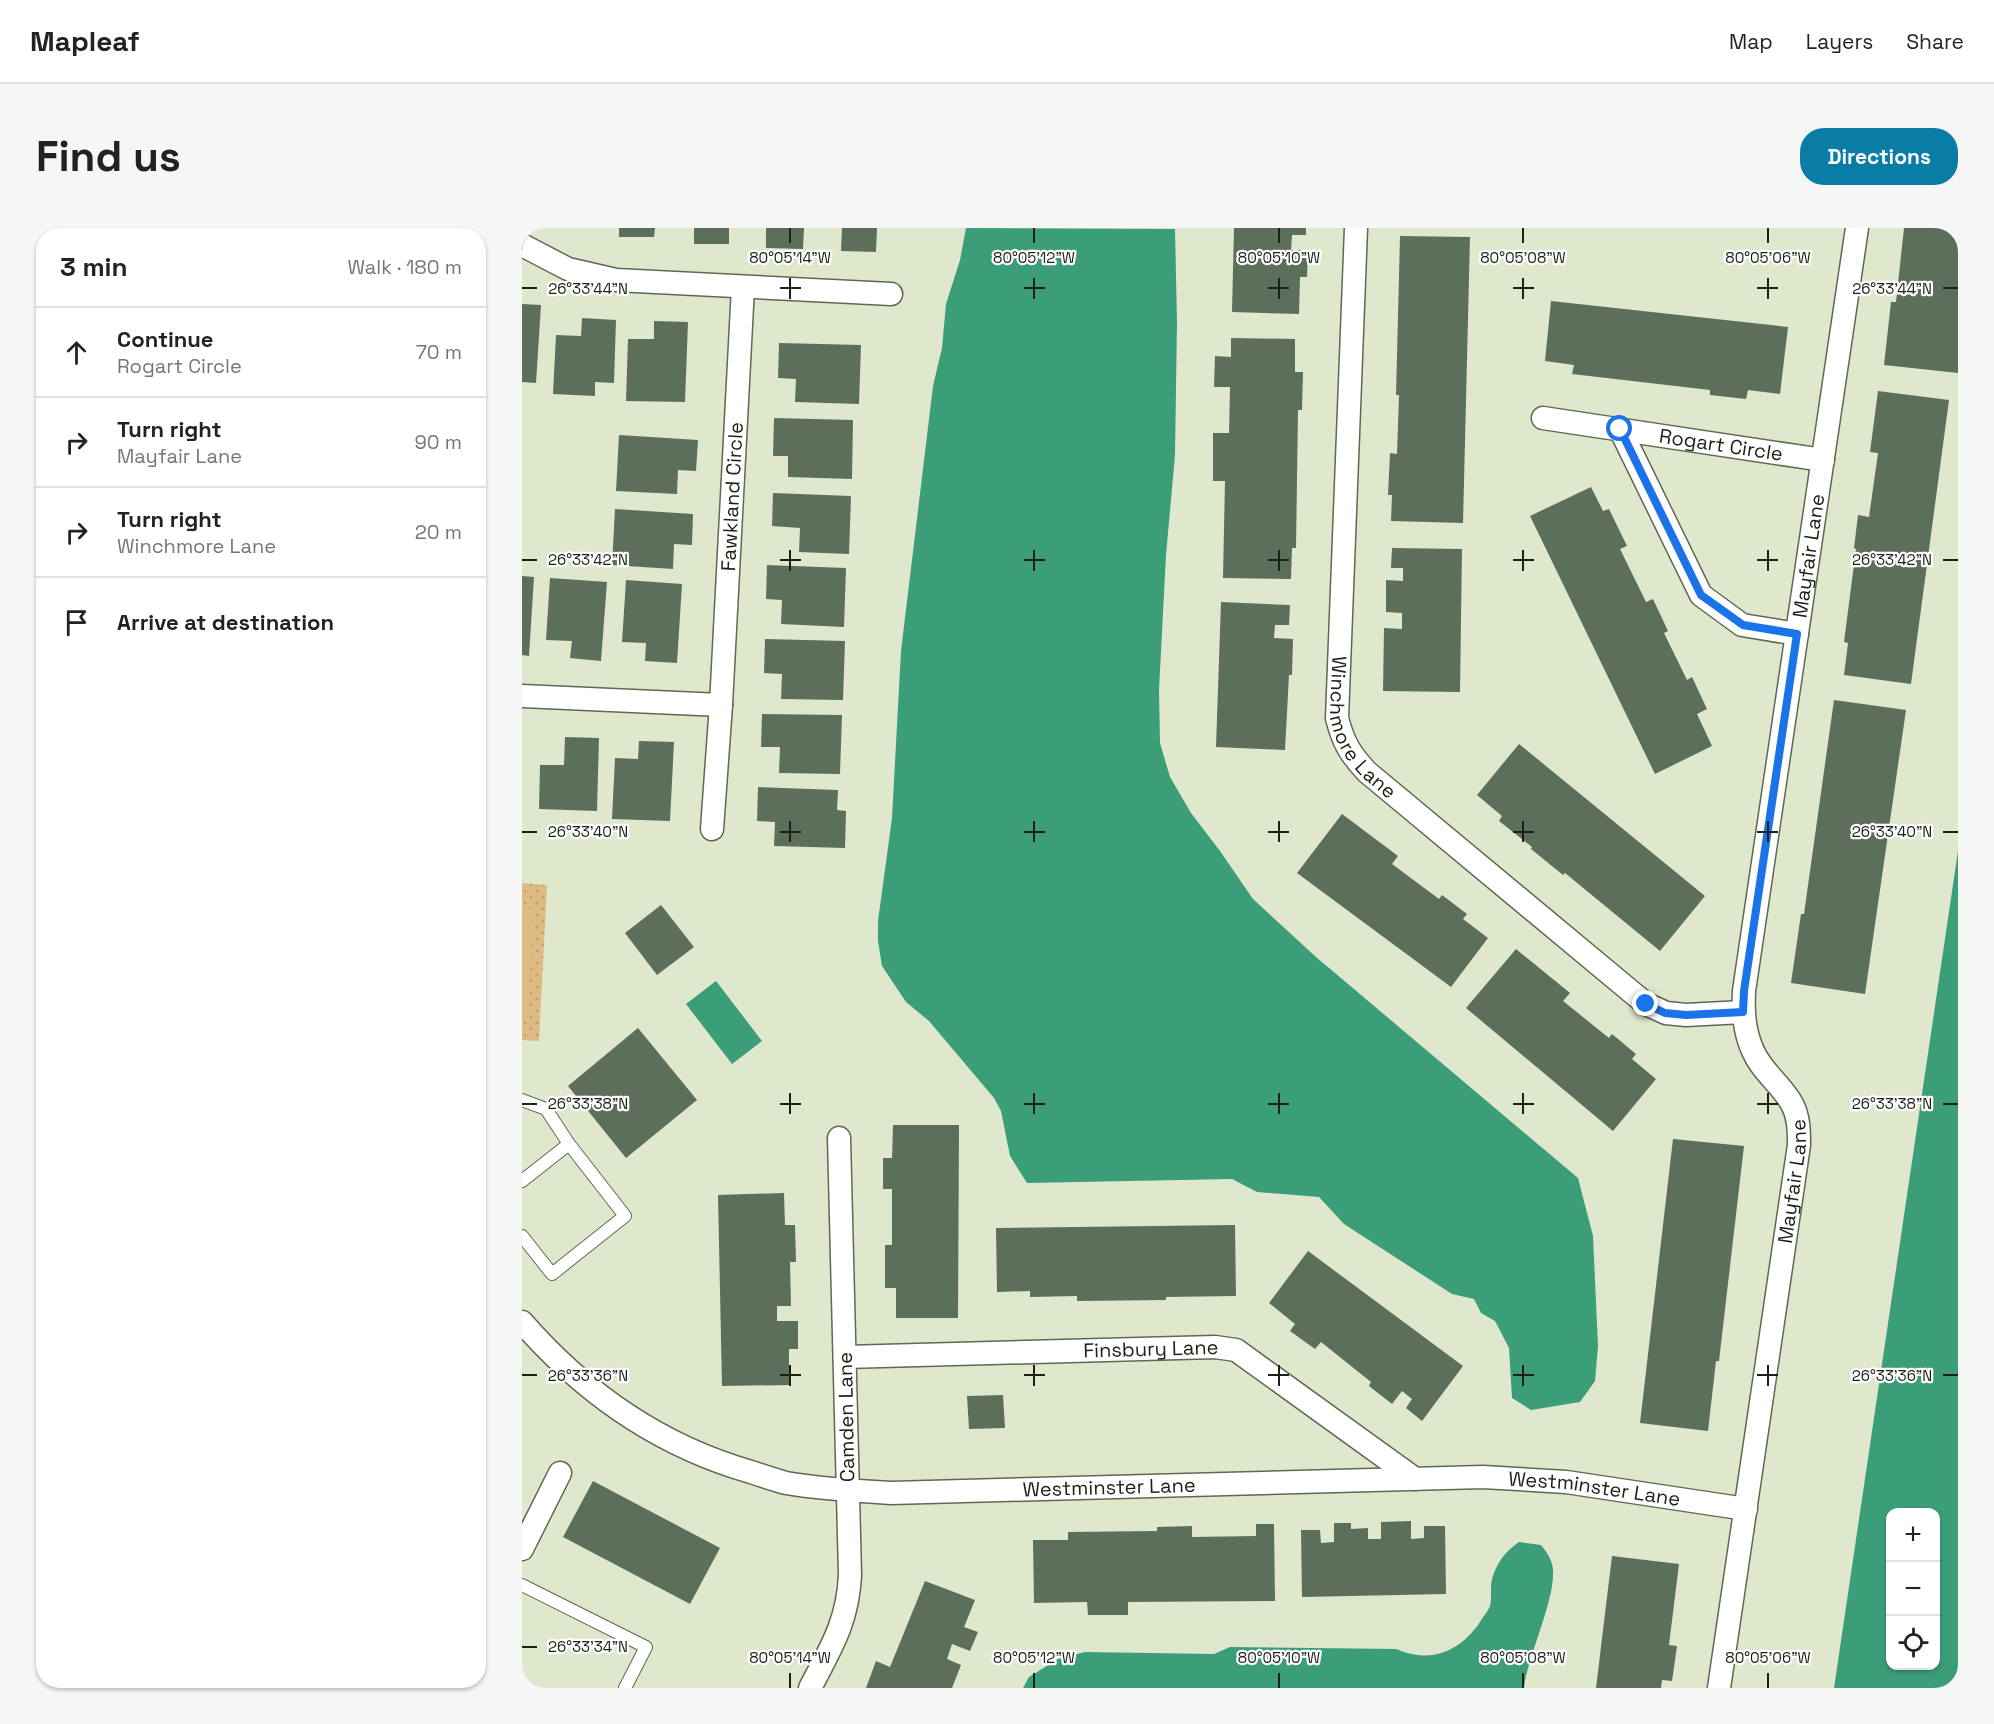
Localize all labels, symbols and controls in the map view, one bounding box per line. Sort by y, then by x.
text: Mapleaf [30,23,140,59]
text: Map [1729,28,1773,55]
text: Layers [1806,28,1873,55]
text: Share [1906,28,1964,55]
button: Directions [1800,128,1958,185]
text: Find us [36,130,181,183]
text: 80°05'14"W [749,248,831,267]
text: 80°05'12"W [993,248,1075,267]
text: 80°05'10"W [1238,248,1320,267]
text: 80°05'08"W [1480,248,1566,267]
text: 80°05'06"W [1725,248,1811,267]
text: 3 min [60,250,128,284]
text: Walk · 180 m [348,254,462,280]
text: 26°33'44"N [548,279,628,298]
text: 26°33'44"N [1852,279,1932,298]
text: Continue [117,325,213,353]
icon: ahead [60,336,93,369]
text: 70 m [416,339,462,365]
text: Rogart Circle [117,353,242,379]
text: Turn right [117,415,222,443]
route start [1606,415,1632,441]
street label: Fawkland Circle [715,421,749,572]
street label: Rogart Circle [1657,423,1785,467]
icon: right [60,426,93,459]
text: 90 m [415,429,462,455]
text: Mayfair Lane [117,443,242,469]
street label: Mayfair Lane [1786,492,1830,620]
text: Turn right [117,505,222,533]
icon: right [60,516,93,549]
text: 20 m [415,519,462,545]
text: Winchmore Lane [117,533,276,559]
text: 26°33'42"N [548,550,628,569]
text: 26°33'42"N [1852,550,1932,569]
icon: arrive [60,606,93,639]
text: Arrive at destination [117,608,334,636]
street label: Winchmore Lane [1324,656,1402,804]
text: 26°33'40"N [548,822,628,841]
text: 26°33'40"N [1852,822,1932,841]
route end [1632,990,1658,1016]
text: 26°33'38"N [548,1094,628,1113]
text: 26°33'38"N [1852,1094,1932,1113]
street label: Mayfair Lane [1772,1118,1812,1245]
street label: Finsbury Lane [1083,1334,1219,1364]
street label: Camden Lane [832,1352,860,1482]
text: 26°33'36"N [548,1366,628,1385]
text: 26°33'36"N [1852,1366,1932,1385]
street label: Westminster Lane [1508,1466,1682,1512]
street label: Westminster Lane [1022,1472,1196,1502]
map controls [1886,1508,1940,1670]
button: + [1886,1508,1940,1562]
button: − [1886,1562,1940,1616]
button: locate [1886,1616,1940,1670]
text: 26°33'34"N [548,1637,628,1656]
text: 80°05'14"W [749,1648,831,1667]
text: 80°05'12"W [993,1648,1075,1667]
text: 80°05'10"W [1238,1648,1320,1667]
text: 80°05'08"W [1480,1648,1566,1667]
text: 80°05'06"W [1725,1648,1811,1667]

